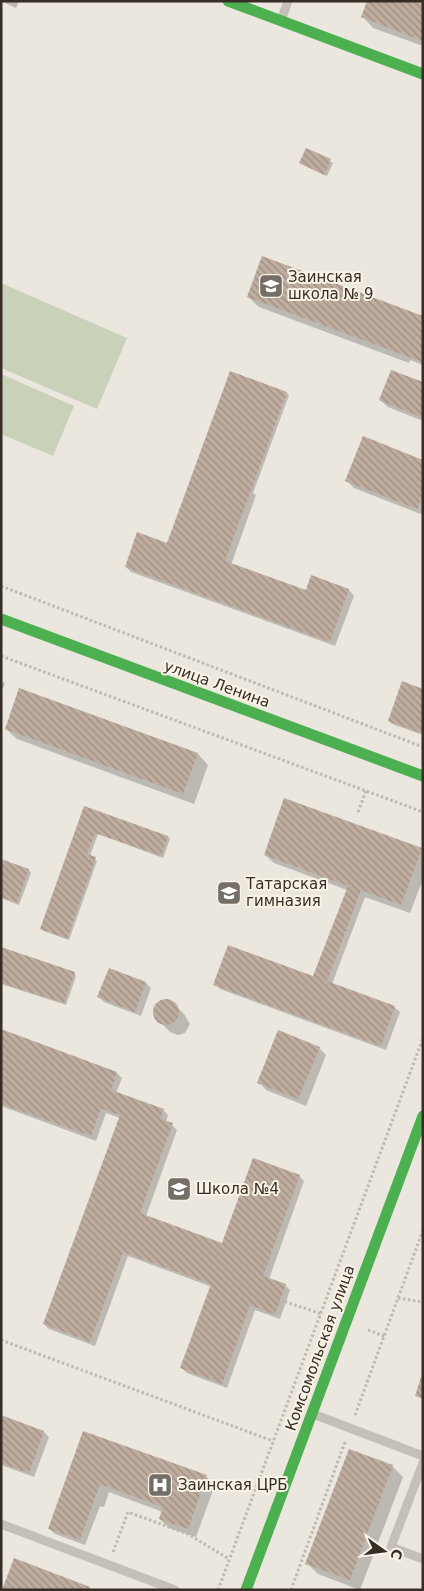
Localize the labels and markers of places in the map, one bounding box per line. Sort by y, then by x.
place label: Заинская школа № 9 [288,268,373,303]
school or university icon: Заинская школа № 9 [258,273,284,299]
place label: Татарская гимназия [245,875,327,910]
school or university icon: Татарская гимназия [216,880,242,906]
school or university icon: Школа №4 [166,1176,192,1202]
place label: Школа №4 [196,1180,279,1198]
hospital icon: Заинская ЦРБ [147,1472,173,1498]
place label: Заинская ЦРБ [178,1476,288,1494]

